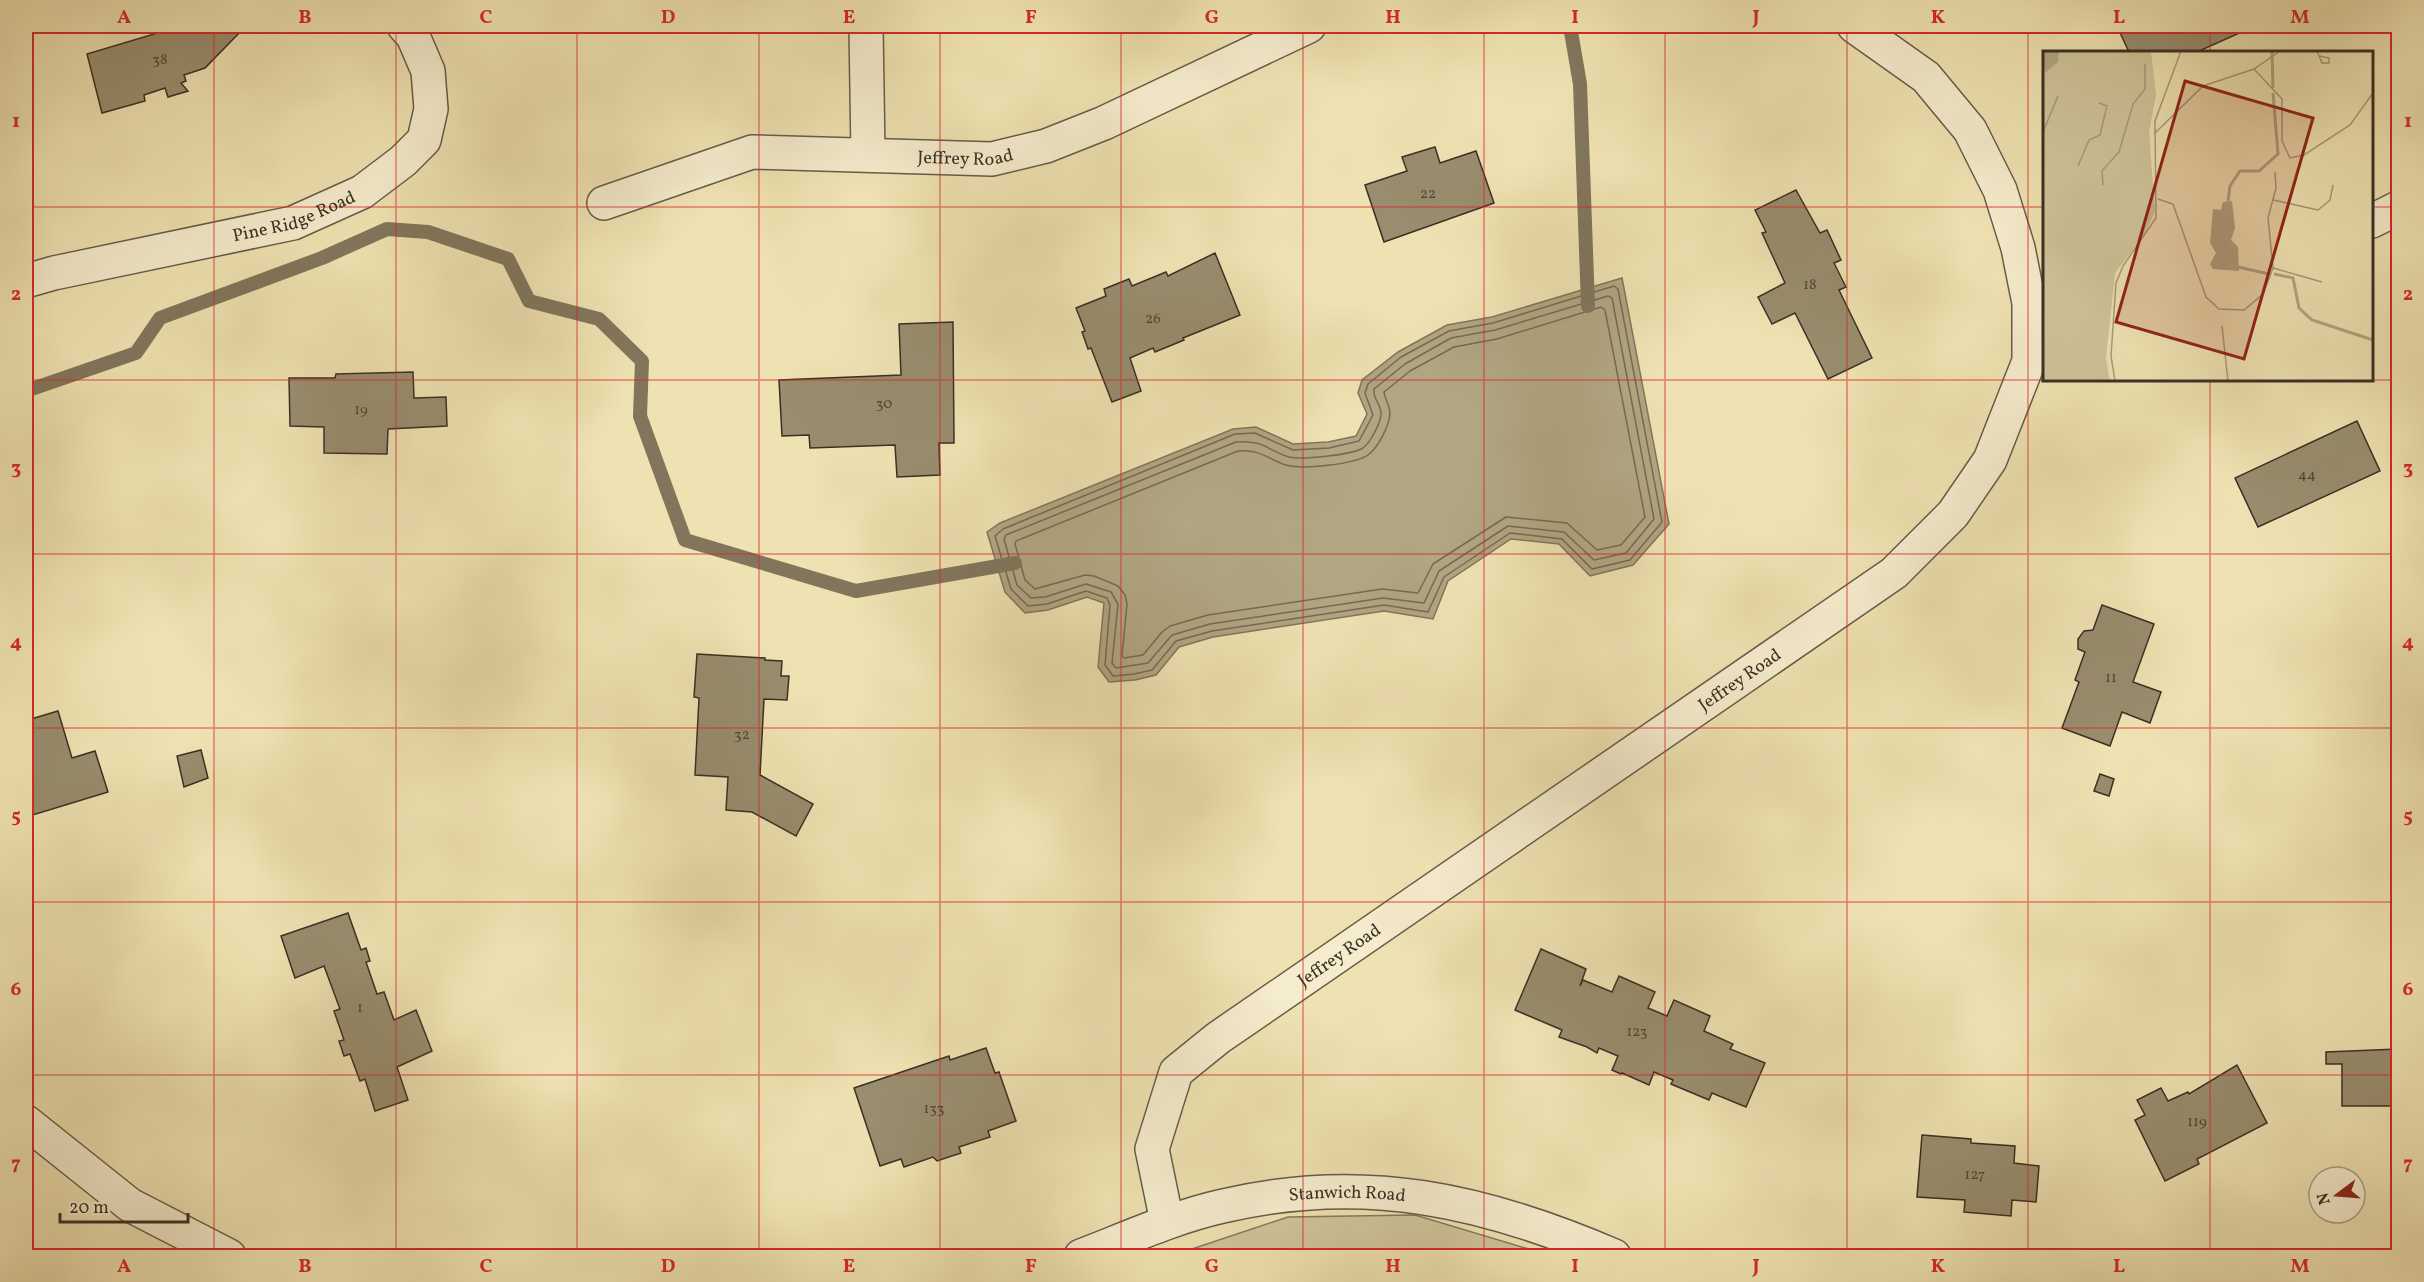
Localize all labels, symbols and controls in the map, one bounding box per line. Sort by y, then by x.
text: A [117,4,131,32]
text: B [298,4,312,32]
text: C [480,4,493,32]
text: D [661,4,675,32]
text: E [843,4,855,32]
text: F [1025,4,1037,32]
text: G [1205,4,1219,32]
text: H [1385,4,1401,32]
text: I [1571,4,1579,32]
text: J [1751,4,1760,32]
text: K [1931,4,1946,32]
text: L [2113,4,2125,32]
text: M [2290,4,2310,32]
house number: 38 [152,50,168,71]
inset map [2043,51,2373,381]
text: 1 [12,108,20,136]
text: 1 [2404,108,2412,136]
street label: Jeffrey Road [917,143,1016,173]
house number: 22 [1420,184,1436,205]
street label: Pine Ridge Road [230,185,360,249]
house number: 18 [1803,275,1817,296]
text: 2 [11,281,21,309]
text: 2 [2403,281,2413,309]
house number: 26 [1145,309,1161,330]
house number: 30 [876,394,892,415]
house number: 19 [354,400,368,421]
text: 3 [11,455,21,483]
text: 3 [2403,455,2413,483]
house number: 44 [2298,465,2316,486]
text: 4 [10,629,22,657]
text: 4 [2402,629,2414,657]
street label: Jeffrey Road [1694,643,1787,718]
house number: 11 [2105,668,2117,689]
house number: 32 [734,725,750,746]
text: 5 [11,803,21,831]
text: 5 [2403,803,2413,831]
street label: Jeffrey Road [1293,919,1386,994]
text: 6 [11,976,22,1004]
text: 6 [2403,976,2414,1004]
house number: 1 [357,998,363,1019]
house number: 123 [1626,1022,1648,1043]
house number: 133 [923,1099,945,1120]
house number: 119 [2187,1112,2207,1133]
text: 7 [11,1150,21,1178]
text: 7 [2403,1150,2413,1178]
house number: 127 [1965,1165,1985,1186]
north arrow [2307,1165,2367,1225]
street label: Stanwich Road [1288,1181,1407,1209]
scale bar [60,1186,188,1224]
text: N [2312,1190,2337,1207]
text: 20 m [69,1196,109,1221]
text: A [117,1253,131,1281]
text: B [298,1253,312,1281]
text: C [480,1253,493,1281]
text: D [661,1253,675,1281]
text: E [843,1253,855,1281]
text: F [1025,1253,1037,1281]
text: G [1205,1253,1219,1281]
text: H [1385,1253,1401,1281]
text: I [1571,1253,1579,1281]
text: J [1751,1253,1760,1281]
text: K [1931,1253,1946,1281]
text: L [2113,1253,2125,1281]
text: M [2290,1253,2310,1281]

